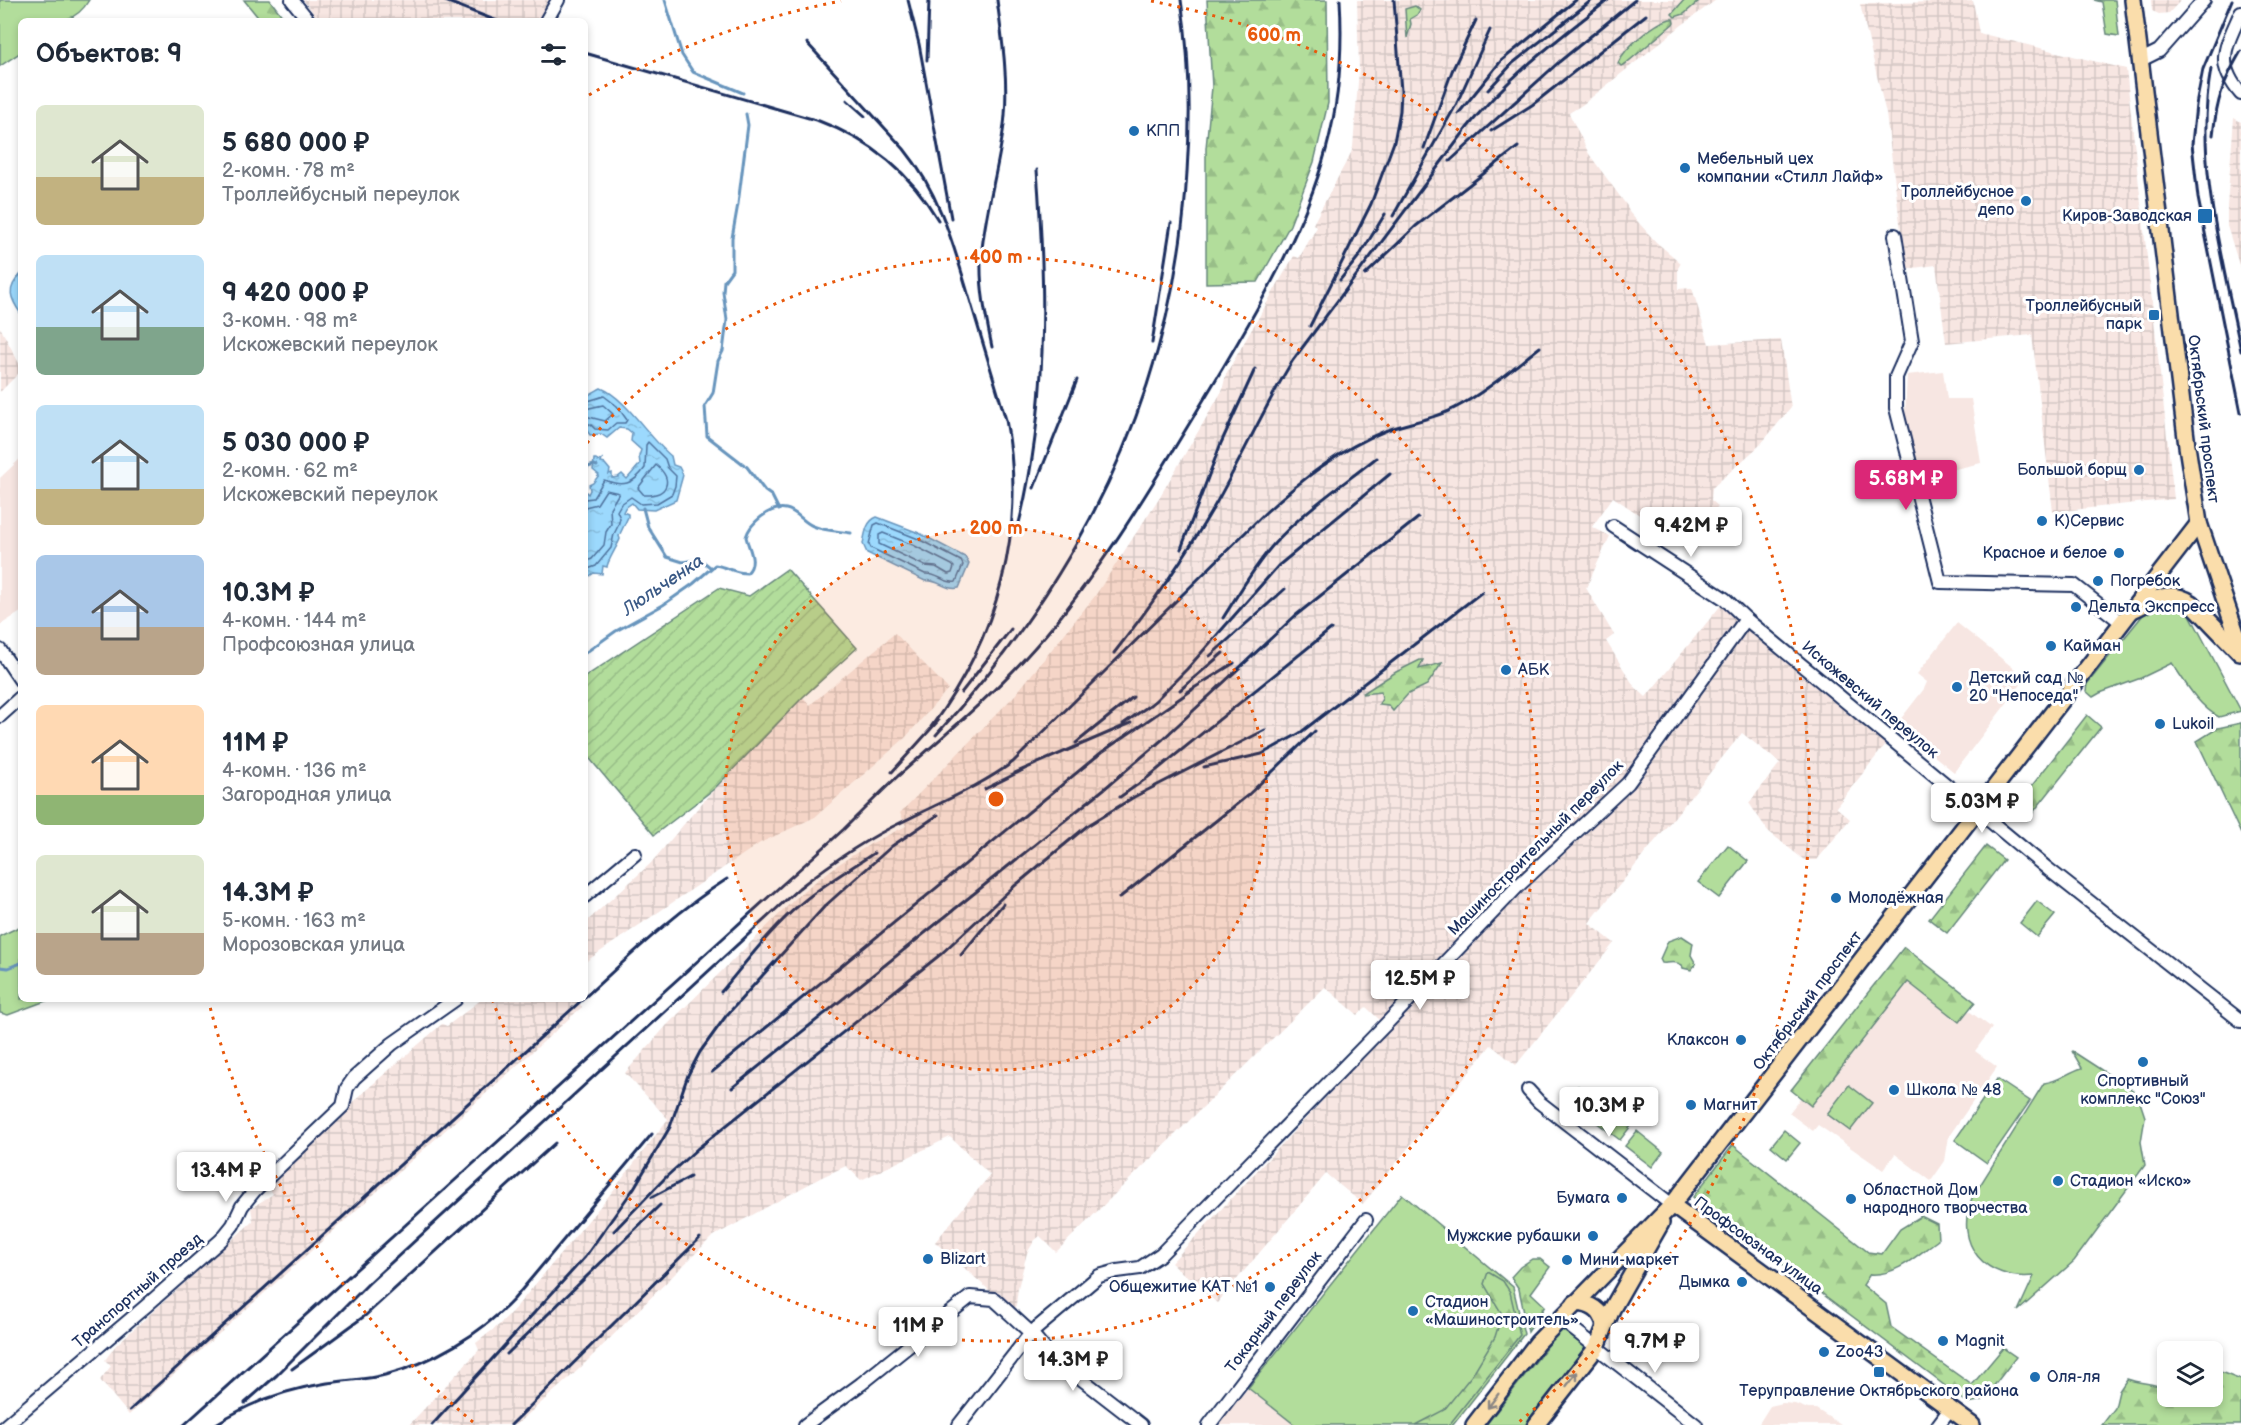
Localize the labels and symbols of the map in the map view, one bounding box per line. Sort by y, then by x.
text: 600 m [1247,25,1301,46]
place label: КПП [1146,122,1180,141]
marker: КПП [1127,124,1141,138]
place label: Мебельный цех компании «Стилл Лайф» [1697,150,1883,187]
marker: Мебельный цех компании «Стилл Лайф» [1678,161,1692,175]
place label: Троллейбусное депо [1901,183,2014,220]
marker: Троллейбусное депо [2019,194,2033,208]
place label: Киров-Заводская [2062,207,2192,226]
marker: Киров-Заводская [2196,207,2214,225]
text: 400 m [969,247,1023,268]
place label: Троллейбусный парк [2026,297,2142,334]
marker: Троллейбусный парк [2147,308,2161,322]
street label: Октябрьский проспект [2183,334,2223,505]
pin: 5.68M ₽ [1851,460,1961,511]
place label: Большой борщ [2017,461,2127,480]
marker: Большой борщ [2132,463,2146,477]
pin: 9.42M ₽ [1636,507,1746,558]
place label: К)Сервис [2054,512,2124,531]
marker: К)Сервис [2035,514,2049,528]
text: 200 m [969,518,1023,539]
place label: Красное и белое [1982,544,2107,563]
marker: Красное и белое [2112,546,2126,560]
water label: Люльченка [617,550,708,620]
place label: Погребок [2110,572,2181,591]
marker: Погребок [2091,574,2105,588]
place label: Дельта Экспресс [2088,598,2215,617]
marker: Дельта Экспресс [2069,600,2083,614]
street label: Искожевский переулок [1798,637,1943,763]
place label: Кайман [2063,637,2121,656]
marker: Кайман [2044,639,2058,653]
place label: АБК [1517,661,1550,680]
marker: АБК [1499,663,1513,677]
place label: Детский сад № 20 "Непоседа" [1969,669,2084,706]
marker: Детский сад № 20 "Непоседа" [1950,680,1964,694]
place label: Lukoil [2172,715,2214,734]
marker: Lukoil [2153,717,2167,731]
street label: Машиностроительный переулок [1444,756,1628,940]
pin: 5.03M ₽ [1927,783,2037,834]
centre of rings [986,789,1006,809]
place label: Молодёжная [1848,889,1944,908]
marker: Молодёжная [1829,891,1843,905]
street label: Октябрьский проспект [1749,927,1867,1074]
pin: 12.5M ₽ [1365,960,1475,1011]
place label: Клаксон [1667,1031,1729,1050]
marker: Клаксон [1734,1033,1748,1047]
marker: Спортивный комплекс "Союз" [2136,1055,2150,1069]
place label: Спортивный комплекс "Союз" [2080,1072,2206,1109]
place label: Школа № 48 [1906,1081,2001,1100]
marker: Школа № 48 [1887,1083,1901,1097]
pin: 10.3M ₽ [1554,1087,1664,1138]
place label: Магнит [1703,1096,1758,1115]
marker: Магнит [1684,1098,1698,1112]
pin: 13.4M ₽ [171,1152,281,1203]
place label: Стадион «Иско» [2070,1172,2192,1191]
marker: Стадион «Иско» [2051,1174,2065,1188]
place label: Областной Дом народного творчества [1863,1181,2028,1218]
place label: Бумага [1556,1189,1611,1208]
marker: Бумага [1615,1191,1629,1205]
marker: Областной Дом народного творчества [1844,1192,1858,1206]
street label: Профсоюзная улица [1690,1193,1826,1299]
place label: Мужские рубашки [1446,1227,1581,1246]
street label: Транспортный проезд [69,1229,207,1352]
marker: Мужские рубашки [1586,1229,1600,1243]
street label: Токарный переулок [1222,1247,1326,1377]
place label: Blizart [940,1250,986,1269]
place label: Мини-маркет [1579,1251,1680,1270]
marker: Blizart [921,1252,935,1266]
marker: Мини-маркет [1560,1253,1574,1267]
place label: Дымка [1679,1273,1731,1292]
marker: Дымка [1735,1275,1749,1289]
place label: Общежитие КАТ №1 [1109,1278,1258,1297]
marker: Общежитие КАТ №1 [1263,1280,1277,1294]
place label: Стадион «Машиностроитель» [1425,1293,1579,1330]
marker: Стадион «Машиностроитель» [1406,1304,1420,1318]
pin: 11M ₽ [876,1307,960,1358]
pin: 9.7M ₽ [1606,1323,1704,1374]
place label: Magnit [1955,1332,2005,1351]
marker: Magnit [1936,1334,1950,1348]
pin: 14.3M ₽ [1018,1341,1128,1392]
place label: Zoo43 [1835,1343,1884,1362]
marker: Zoo43 [1817,1345,1831,1359]
marker: Теруправление Октябрьского района [1872,1365,1886,1379]
place label: Оля-ля [2047,1368,2100,1387]
marker: Оля-ля [2028,1370,2042,1384]
one-way arrow [1565,1371,1578,1387]
place label: Теруправление Октябрьского района [1739,1382,2019,1401]
one-way arrow [1487,1392,1499,1408]

